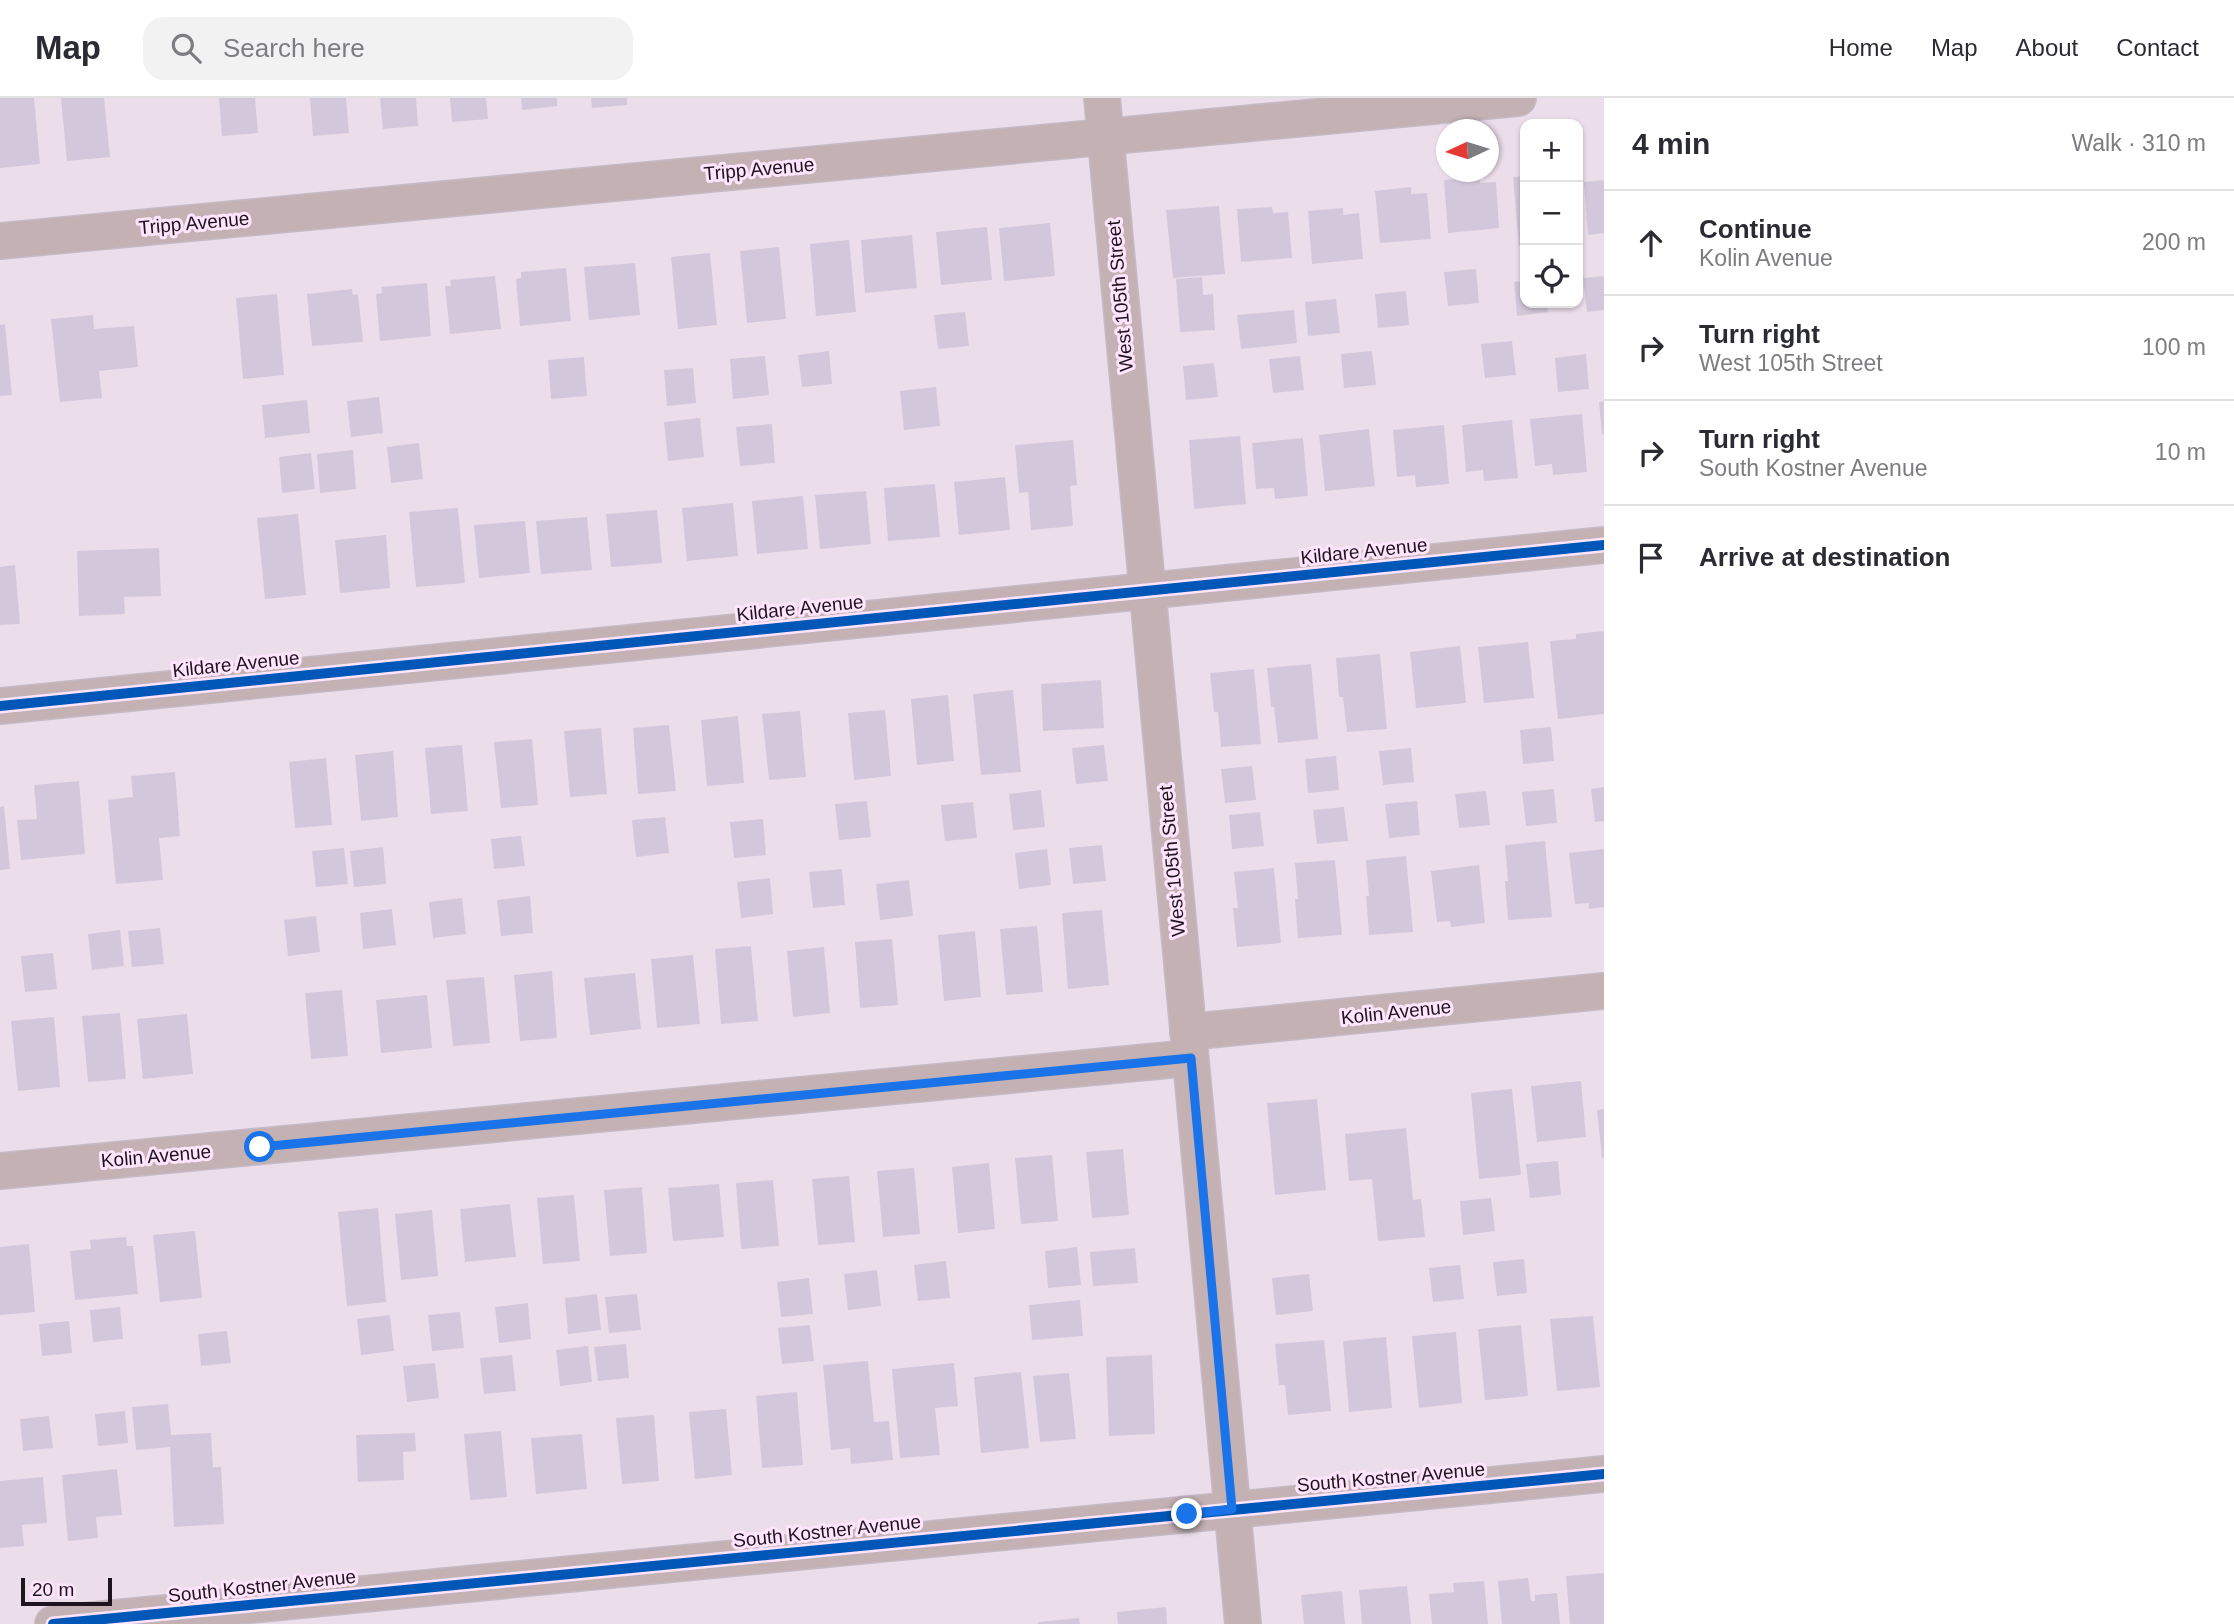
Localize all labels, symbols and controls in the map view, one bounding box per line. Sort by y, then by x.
search box [143,17,633,80]
text: Map [35,29,101,66]
icon: search [167,29,205,67]
text: Search here [223,33,365,63]
text: Home [1829,34,1893,61]
text: Map [1931,34,1978,61]
text: About [2016,34,2078,61]
text: Contact [2116,34,2199,61]
north arrow [1436,119,1499,182]
map controls [1520,119,1583,308]
button: + [1520,119,1583,182]
text: 4 min [1632,127,1710,160]
text: Walk · 310 m [2071,130,2206,156]
street label: Tripp Avenue [703,154,815,184]
button: − [1520,182,1583,245]
street label: Tripp Avenue [138,208,250,238]
text: Continue [1699,214,1812,244]
street label: West 105th Street [1103,219,1137,372]
icon: ahead [1632,224,1670,262]
text: 200 m [2142,229,2206,255]
button: locate [1520,245,1583,308]
text: Kolin Avenue [1699,245,1833,271]
text: Turn right [1699,319,1820,349]
icon: right [1632,329,1670,367]
text: 100 m [2142,334,2206,360]
text: West 105th Street [1699,350,1883,376]
text: Turn right [1699,424,1820,454]
icon: right [1632,434,1670,472]
text: 10 m [2155,439,2206,465]
text: South Kostner Avenue [1699,455,1927,481]
street label: Kildare Avenue [1300,534,1428,568]
icon: arrive [1632,539,1670,577]
text: Arrive at destination [1699,542,1950,572]
street label: Kildare Avenue [736,591,864,625]
street label: Kildare Avenue [172,647,300,681]
street label: West 105th Street [1155,784,1189,937]
street label: Kolin Avenue [1340,996,1452,1028]
route start [244,1131,275,1162]
street label: Kolin Avenue [100,1141,212,1171]
street label: South Kostner Avenue [1296,1458,1486,1496]
route end [1171,1498,1202,1529]
street label: South Kostner Avenue [732,1511,922,1551]
street label: South Kostner Avenue [167,1566,357,1606]
scale bar [21,1575,112,1607]
text: 20 m [32,1579,74,1600]

